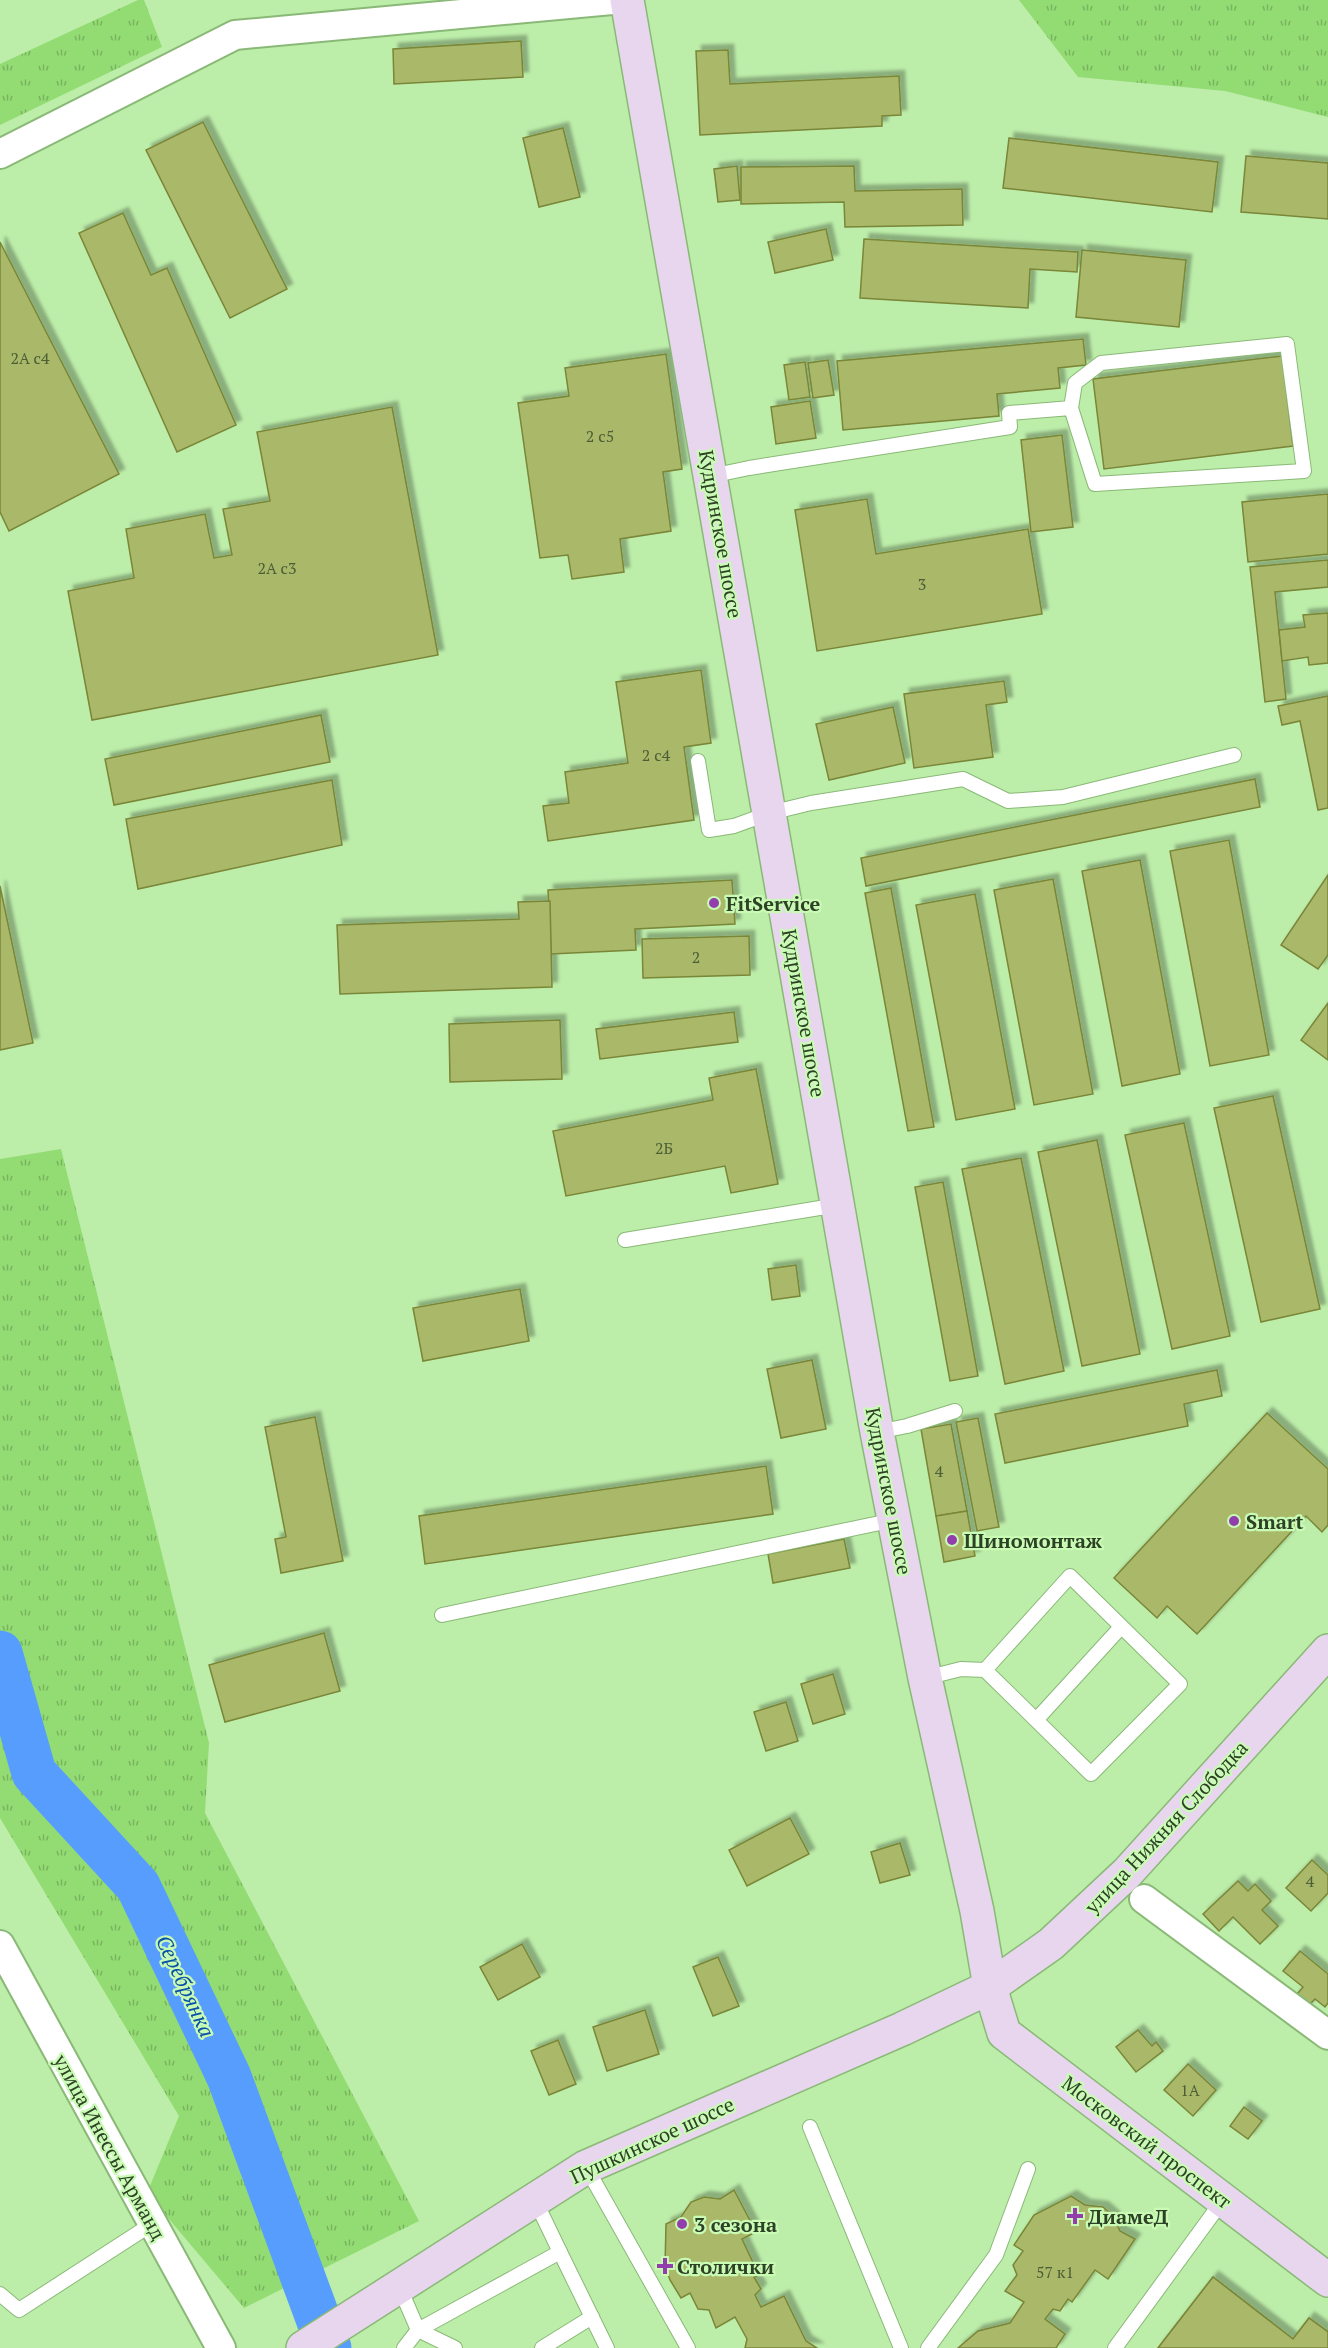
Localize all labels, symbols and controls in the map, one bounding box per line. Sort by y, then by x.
house number: 2А с4 [10,347,50,369]
house number: 2 с5 [586,425,614,447]
street label: Кудринское шоссе [693,448,749,620]
house number: 2А с3 [257,557,297,579]
house number: 3 [918,573,926,595]
house number: 2 с4 [642,744,671,766]
place label: FitService [726,890,821,917]
marker: FitService [707,896,721,910]
street label: Кудринское шоссе [776,927,832,1099]
house number: 2 [692,946,700,968]
house number: 2Б [655,1137,673,1159]
street label: Кудринское шоссе [860,1405,918,1577]
house number: 4 [935,1460,944,1482]
place label: Smart [1246,1508,1303,1535]
marker: Smart [1227,1514,1241,1528]
place label: Шиномонтаж [964,1527,1103,1554]
marker: Шиномонтаж [945,1533,959,1547]
street label: улица Нижняя Слободка [1078,1735,1253,1920]
house number: 4 [1306,1870,1315,1892]
water label: Серебрянка [150,1930,222,2042]
street label: улица Инессы Арманд [47,2049,172,2245]
street label: Московский проспект [1057,2069,1237,2215]
house number: 1А [1180,2079,1200,2101]
street label: Пушкинское шоссе [566,2090,738,2190]
place label: ДиамеД [1088,2203,1169,2230]
marker: ДиамеД [1066,2207,1084,2225]
place label: 3 сезона [694,2211,777,2238]
marker: 3 сезона [675,2217,689,2231]
place label: Столички [677,2253,774,2280]
marker: Столички [658,2259,672,2273]
house number: 57 к1 [1036,2261,1074,2283]

